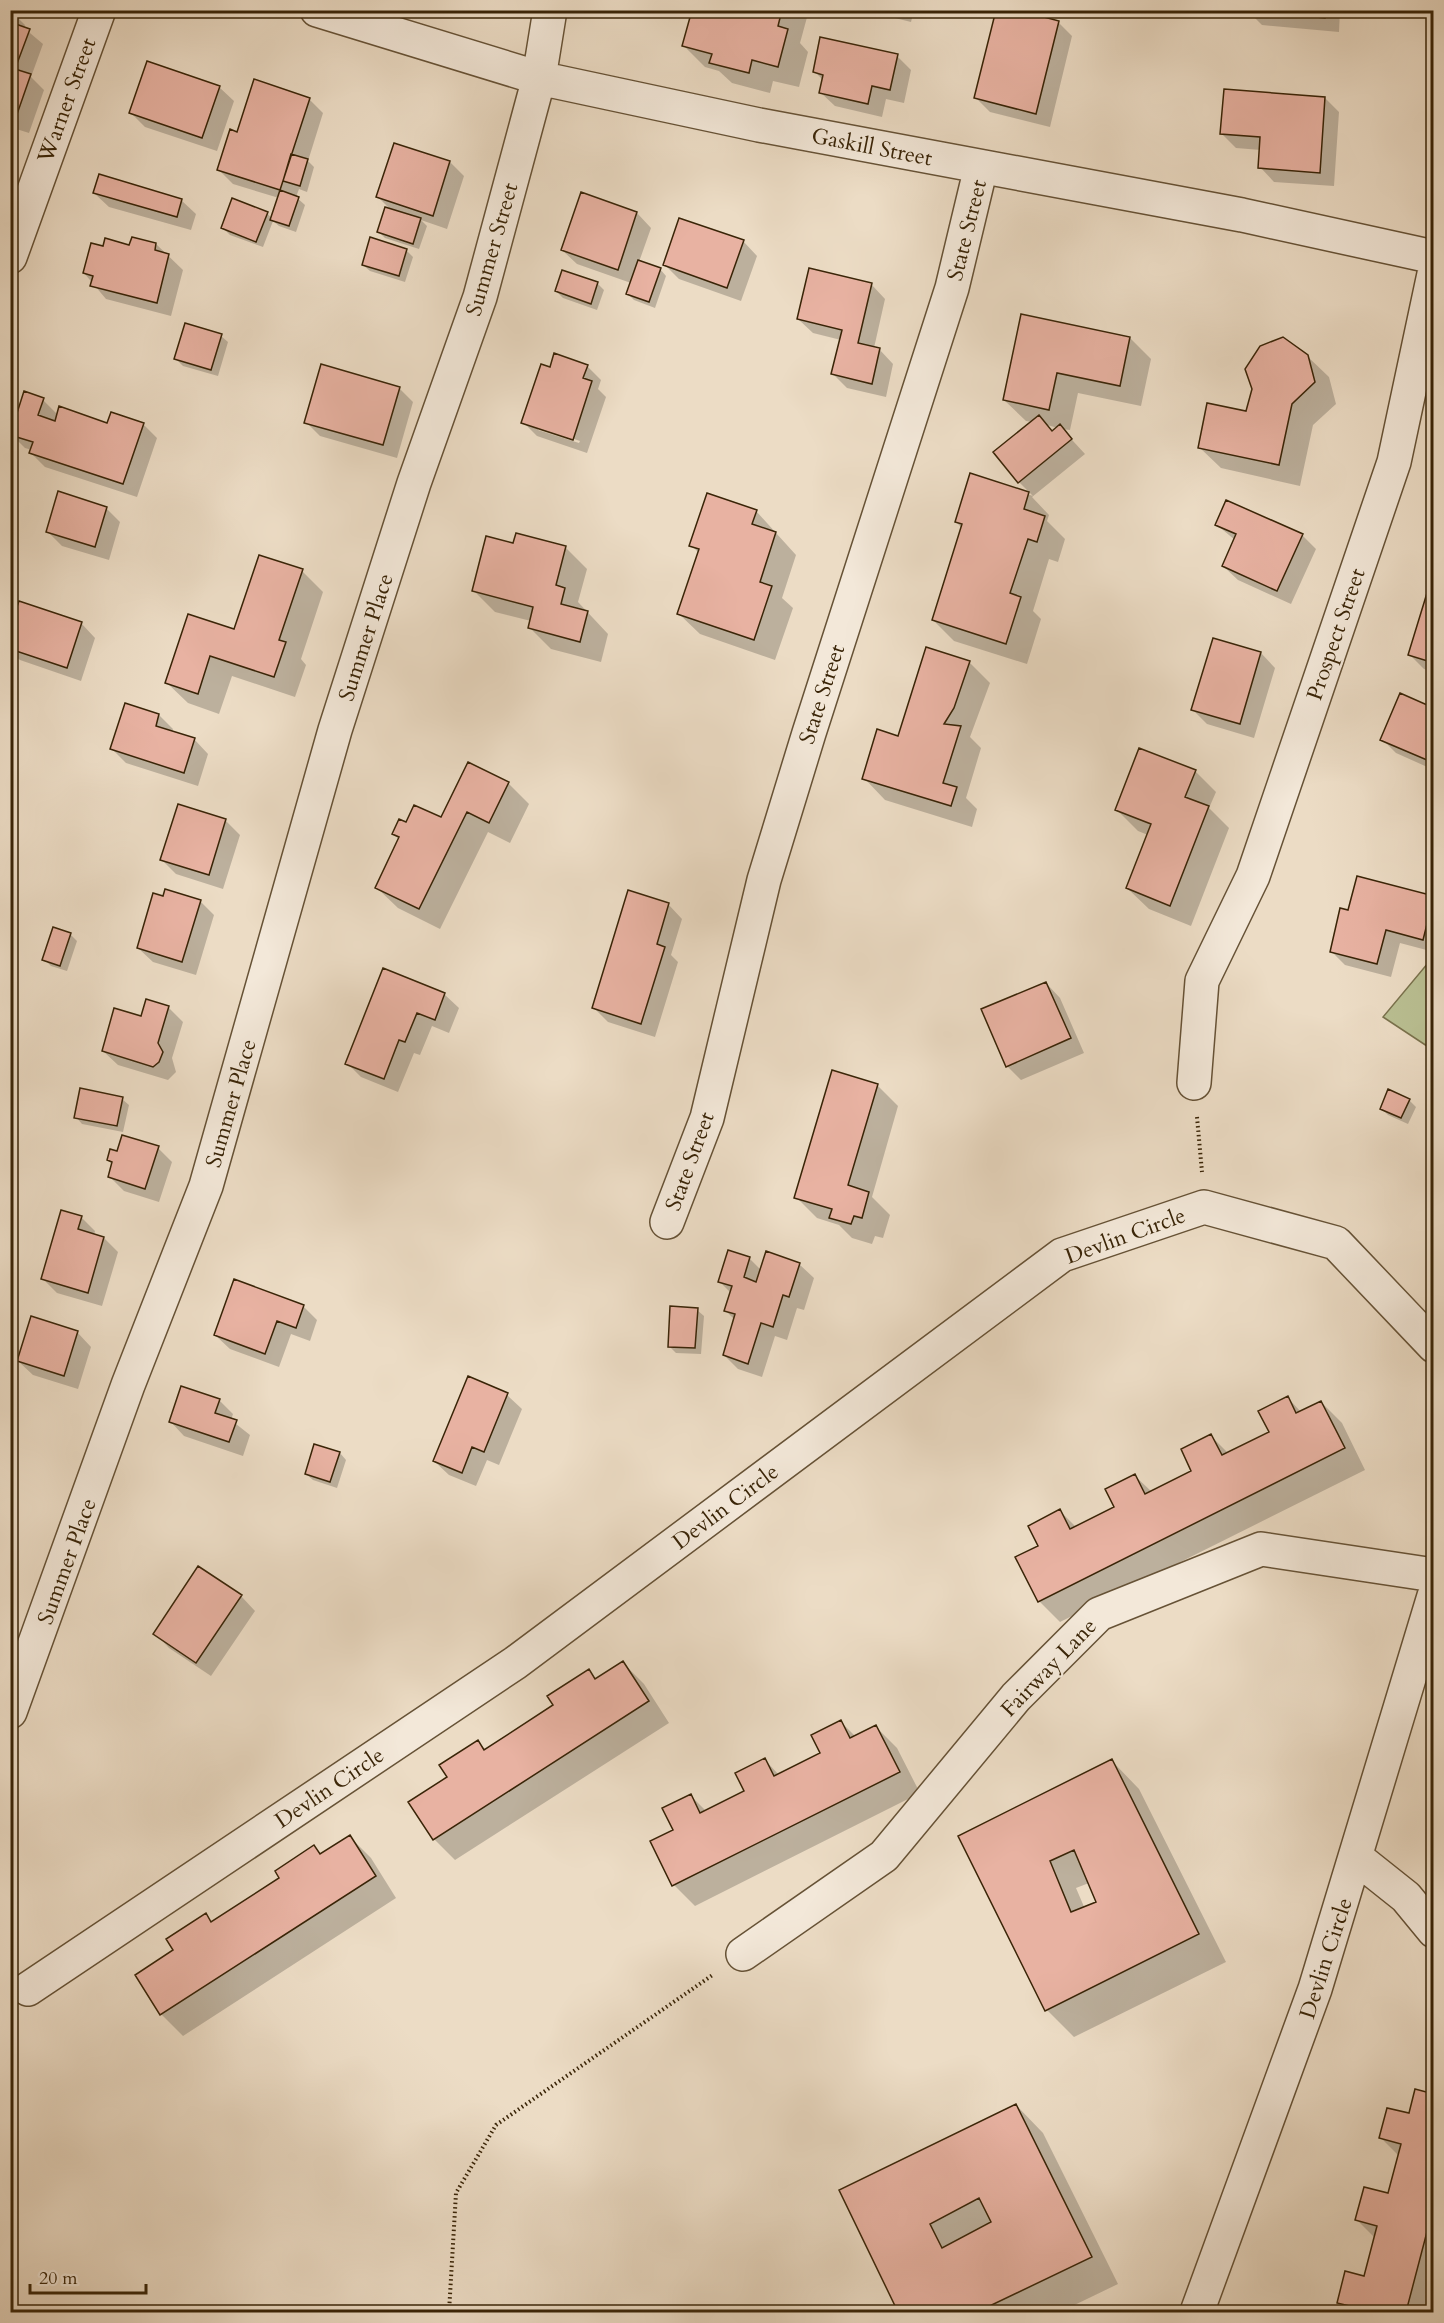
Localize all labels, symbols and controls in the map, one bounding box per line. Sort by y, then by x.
street label: Warner Street [30,34,103,168]
street label: Gaskill Street [809,121,935,173]
street label: State Street [940,176,994,284]
street label: Summer Street [459,179,525,319]
street label: Prospect Street [1299,564,1373,704]
street label: Summer Place [331,570,401,705]
street label: State Street [792,641,852,748]
street label: Summer Place [198,1036,264,1171]
street label: State Street [658,1108,722,1215]
street label: Devlin Circle [1061,1200,1190,1272]
street label: Devlin Circle [666,1457,785,1557]
street label: Summer Place [30,1494,104,1629]
street label: Fairway Lane [994,1612,1103,1724]
street label: Devlin Circle [269,1740,390,1835]
street label: Devlin Circle [1292,1894,1360,2023]
scale bar [30,2257,146,2295]
text: 20 m [39,2266,78,2291]

